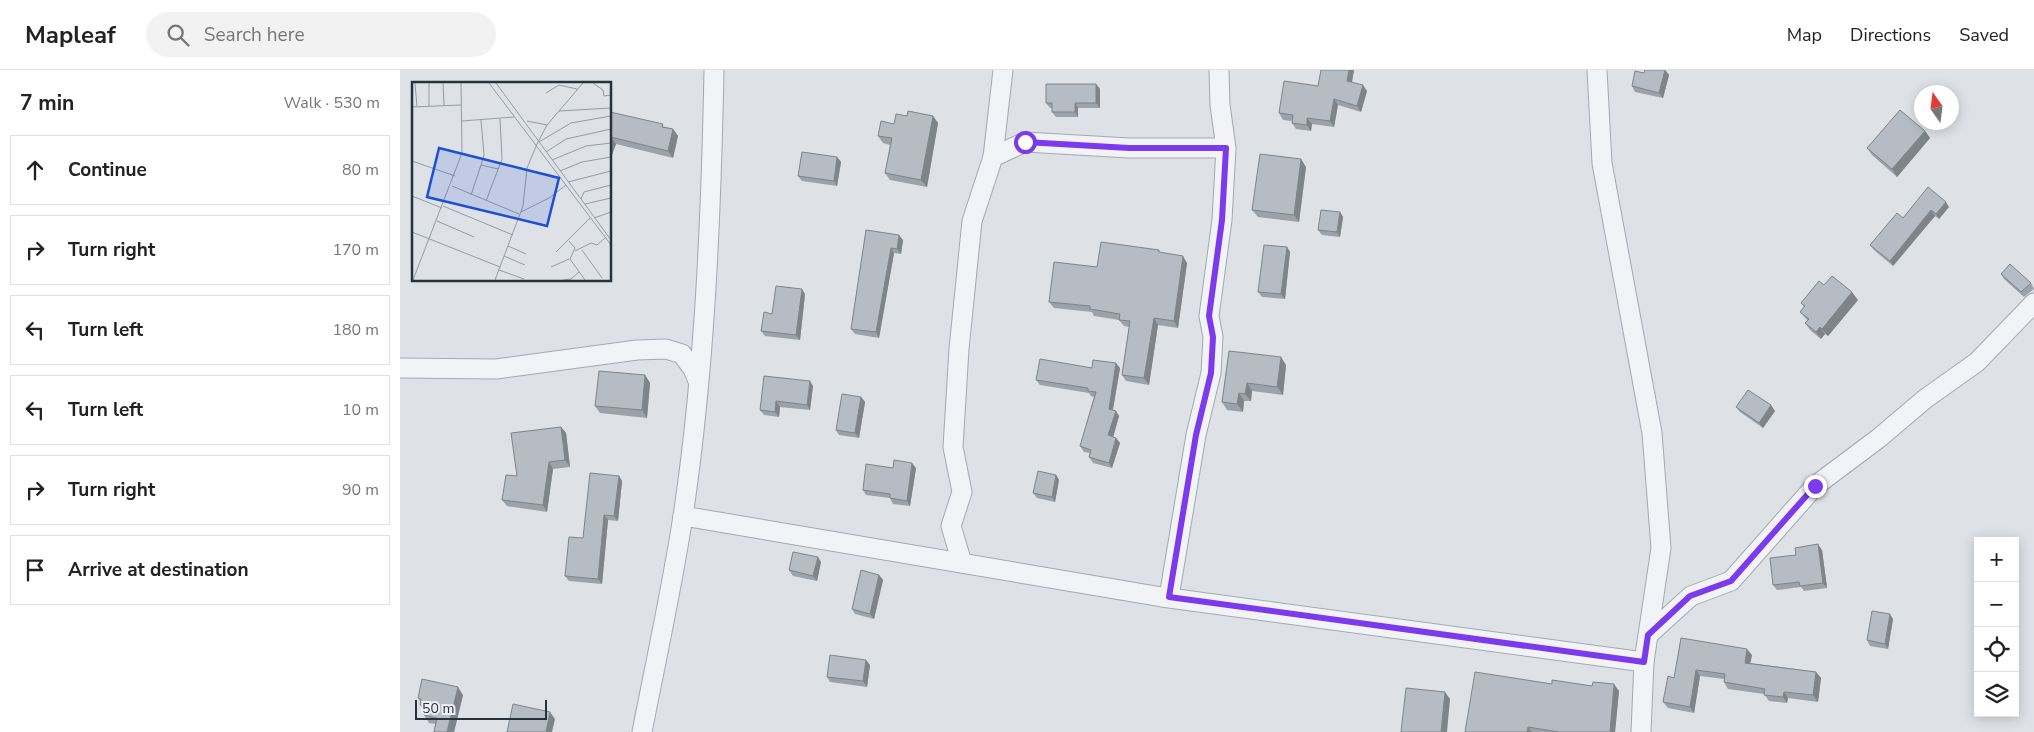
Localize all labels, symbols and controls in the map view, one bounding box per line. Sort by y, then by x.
search box [146,12,496,57]
text: Mapleaf [25,19,116,51]
icon: search [164,21,192,49]
text: Search here [204,22,305,48]
text: Map [1787,23,1822,47]
text: Directions [1850,23,1931,47]
text: Saved [1959,23,2009,47]
inset map [412,82,611,281]
north arrow [1914,85,1959,130]
text: 7 min [20,89,74,117]
text: Walk · 530 m [284,92,380,114]
route start [1014,131,1037,154]
icon: ahead [21,156,49,184]
text: Continue [68,157,147,183]
text: 80 m [342,159,379,181]
icon: right [21,236,49,264]
text: Turn right [68,237,155,263]
text: 170 m [332,239,379,261]
icon: left [21,316,49,344]
text: Turn left [68,317,143,343]
text: 180 m [332,319,379,341]
icon: left [21,396,49,424]
text: Turn left [68,397,143,423]
text: 10 m [342,399,379,421]
route end [1804,475,1827,498]
icon: right [21,476,49,504]
text: Turn right [68,477,155,503]
text: 90 m [342,479,379,501]
map controls [1974,537,2019,717]
button: + [1974,537,2019,582]
icon: arrive [21,556,49,584]
text: Arrive at destination [68,557,249,583]
button: − [1974,582,2019,627]
button: locate [1974,627,2019,672]
button: layers [1974,672,2019,717]
scale bar [415,697,548,720]
text: 50 m [422,699,454,718]

